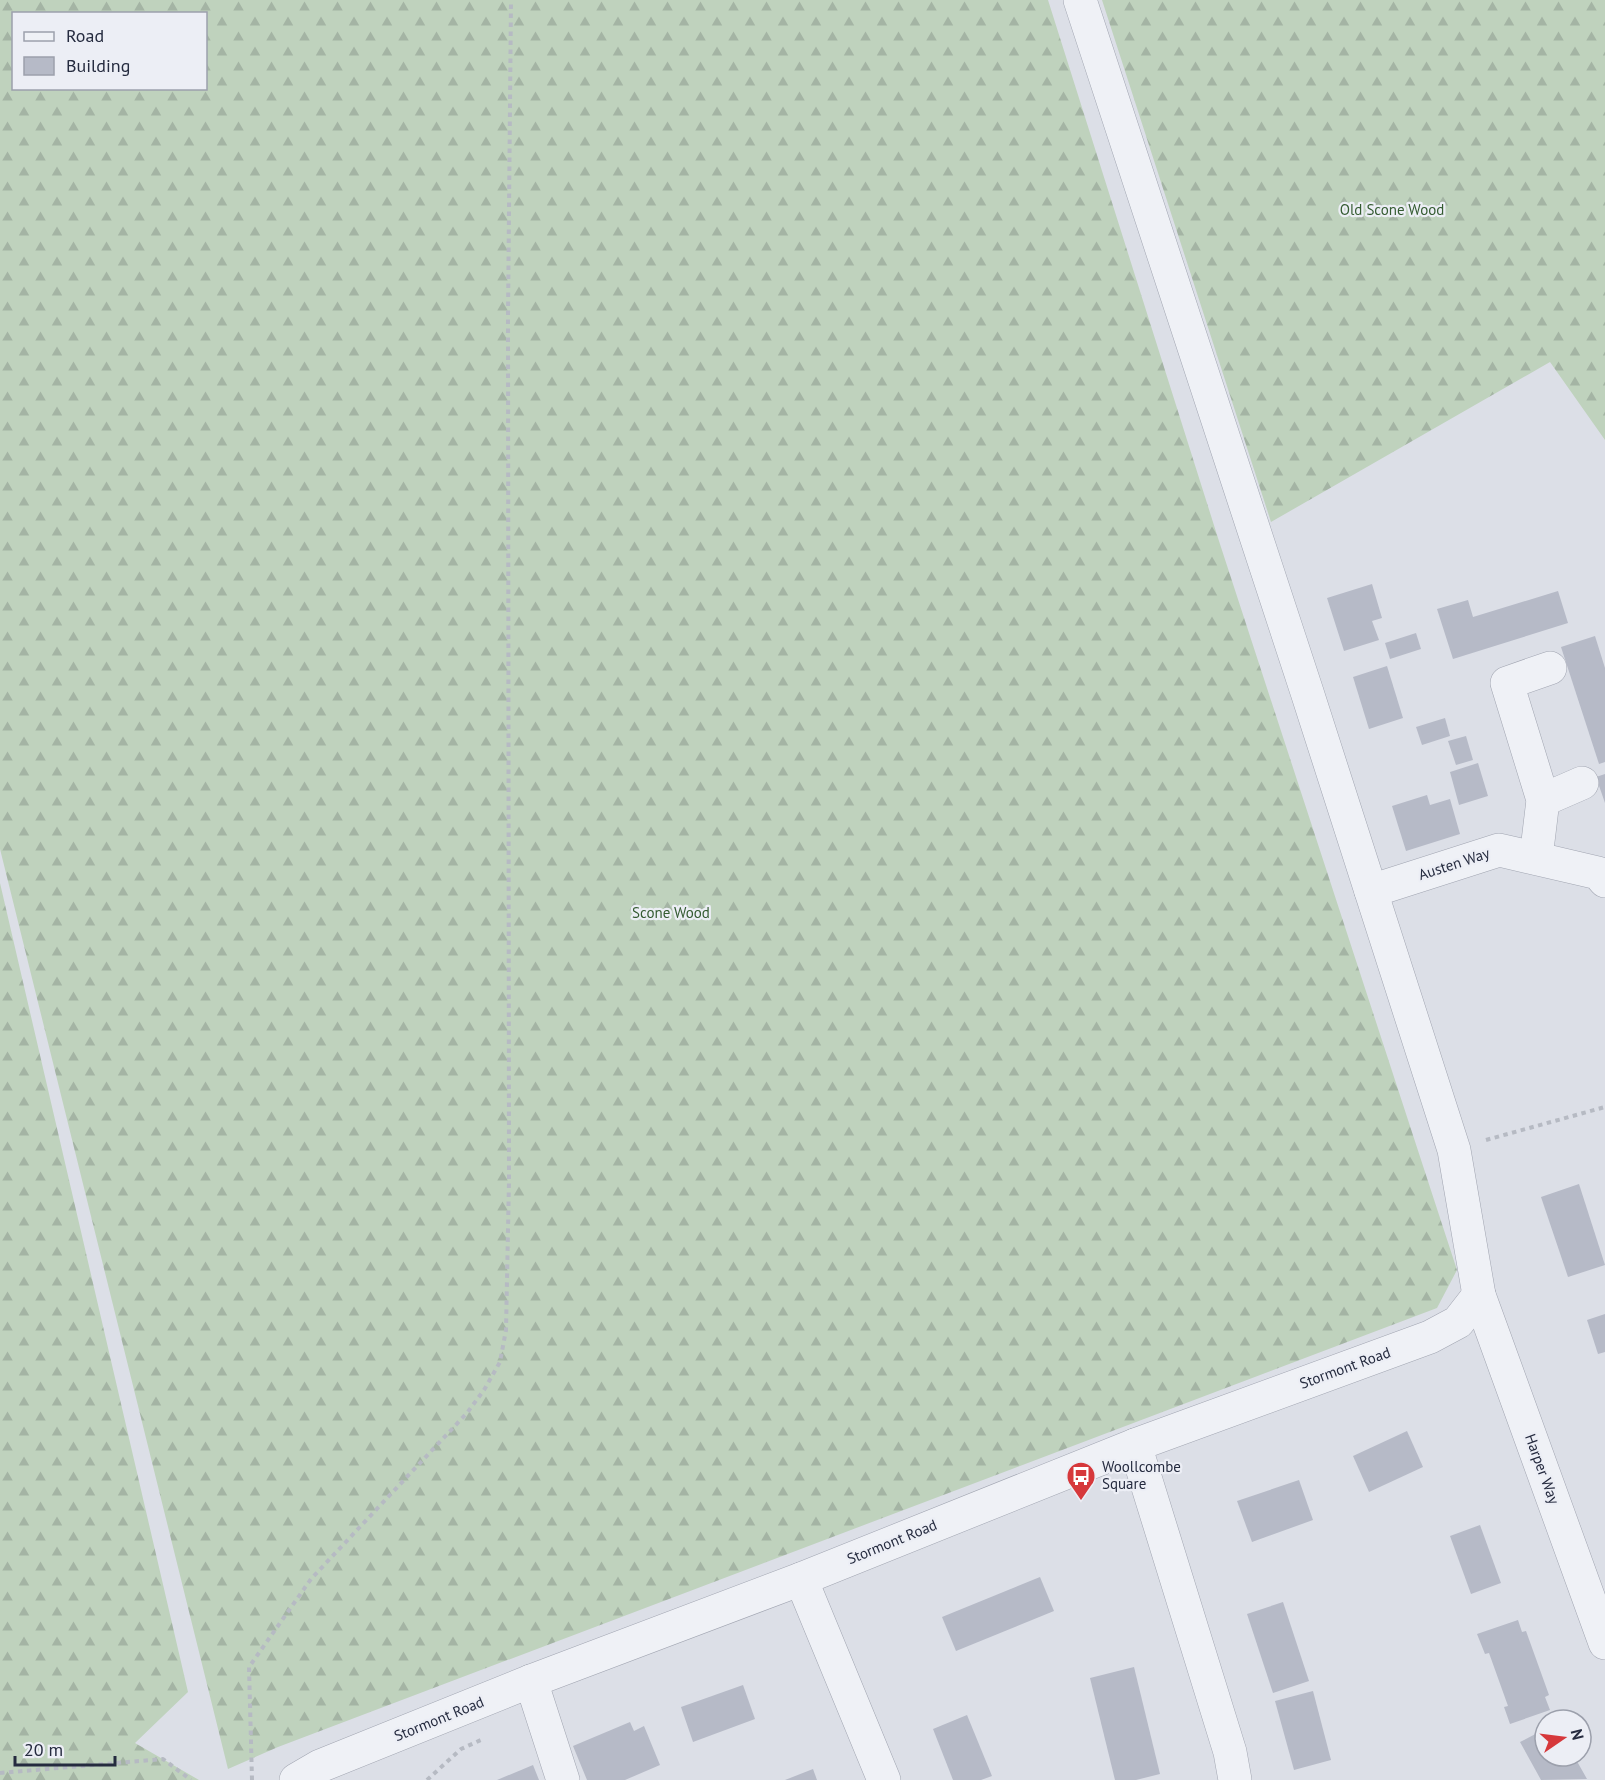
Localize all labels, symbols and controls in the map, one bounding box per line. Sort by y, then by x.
legend [12,12,207,90]
text: Road [66,24,104,47]
text: Building [66,54,130,77]
park label: Old Scone Wood [1340,200,1444,219]
street label: Austen Way [1416,843,1492,884]
park label: Scone Wood [632,903,710,922]
street label: Stormont Road [1297,1342,1393,1393]
street label: Harper Way [1521,1431,1564,1507]
place label: Woollcombe Square [1102,1457,1181,1493]
bus stop icon: Woollcombe Square [1065,1460,1097,1502]
street label: Stormont Road [844,1515,940,1568]
street label: Stormont Road [391,1692,487,1745]
north arrow [1533,1708,1593,1768]
text: N [1567,1727,1589,1742]
scale bar [15,1729,116,1767]
text: 20 m [24,1738,63,1761]

